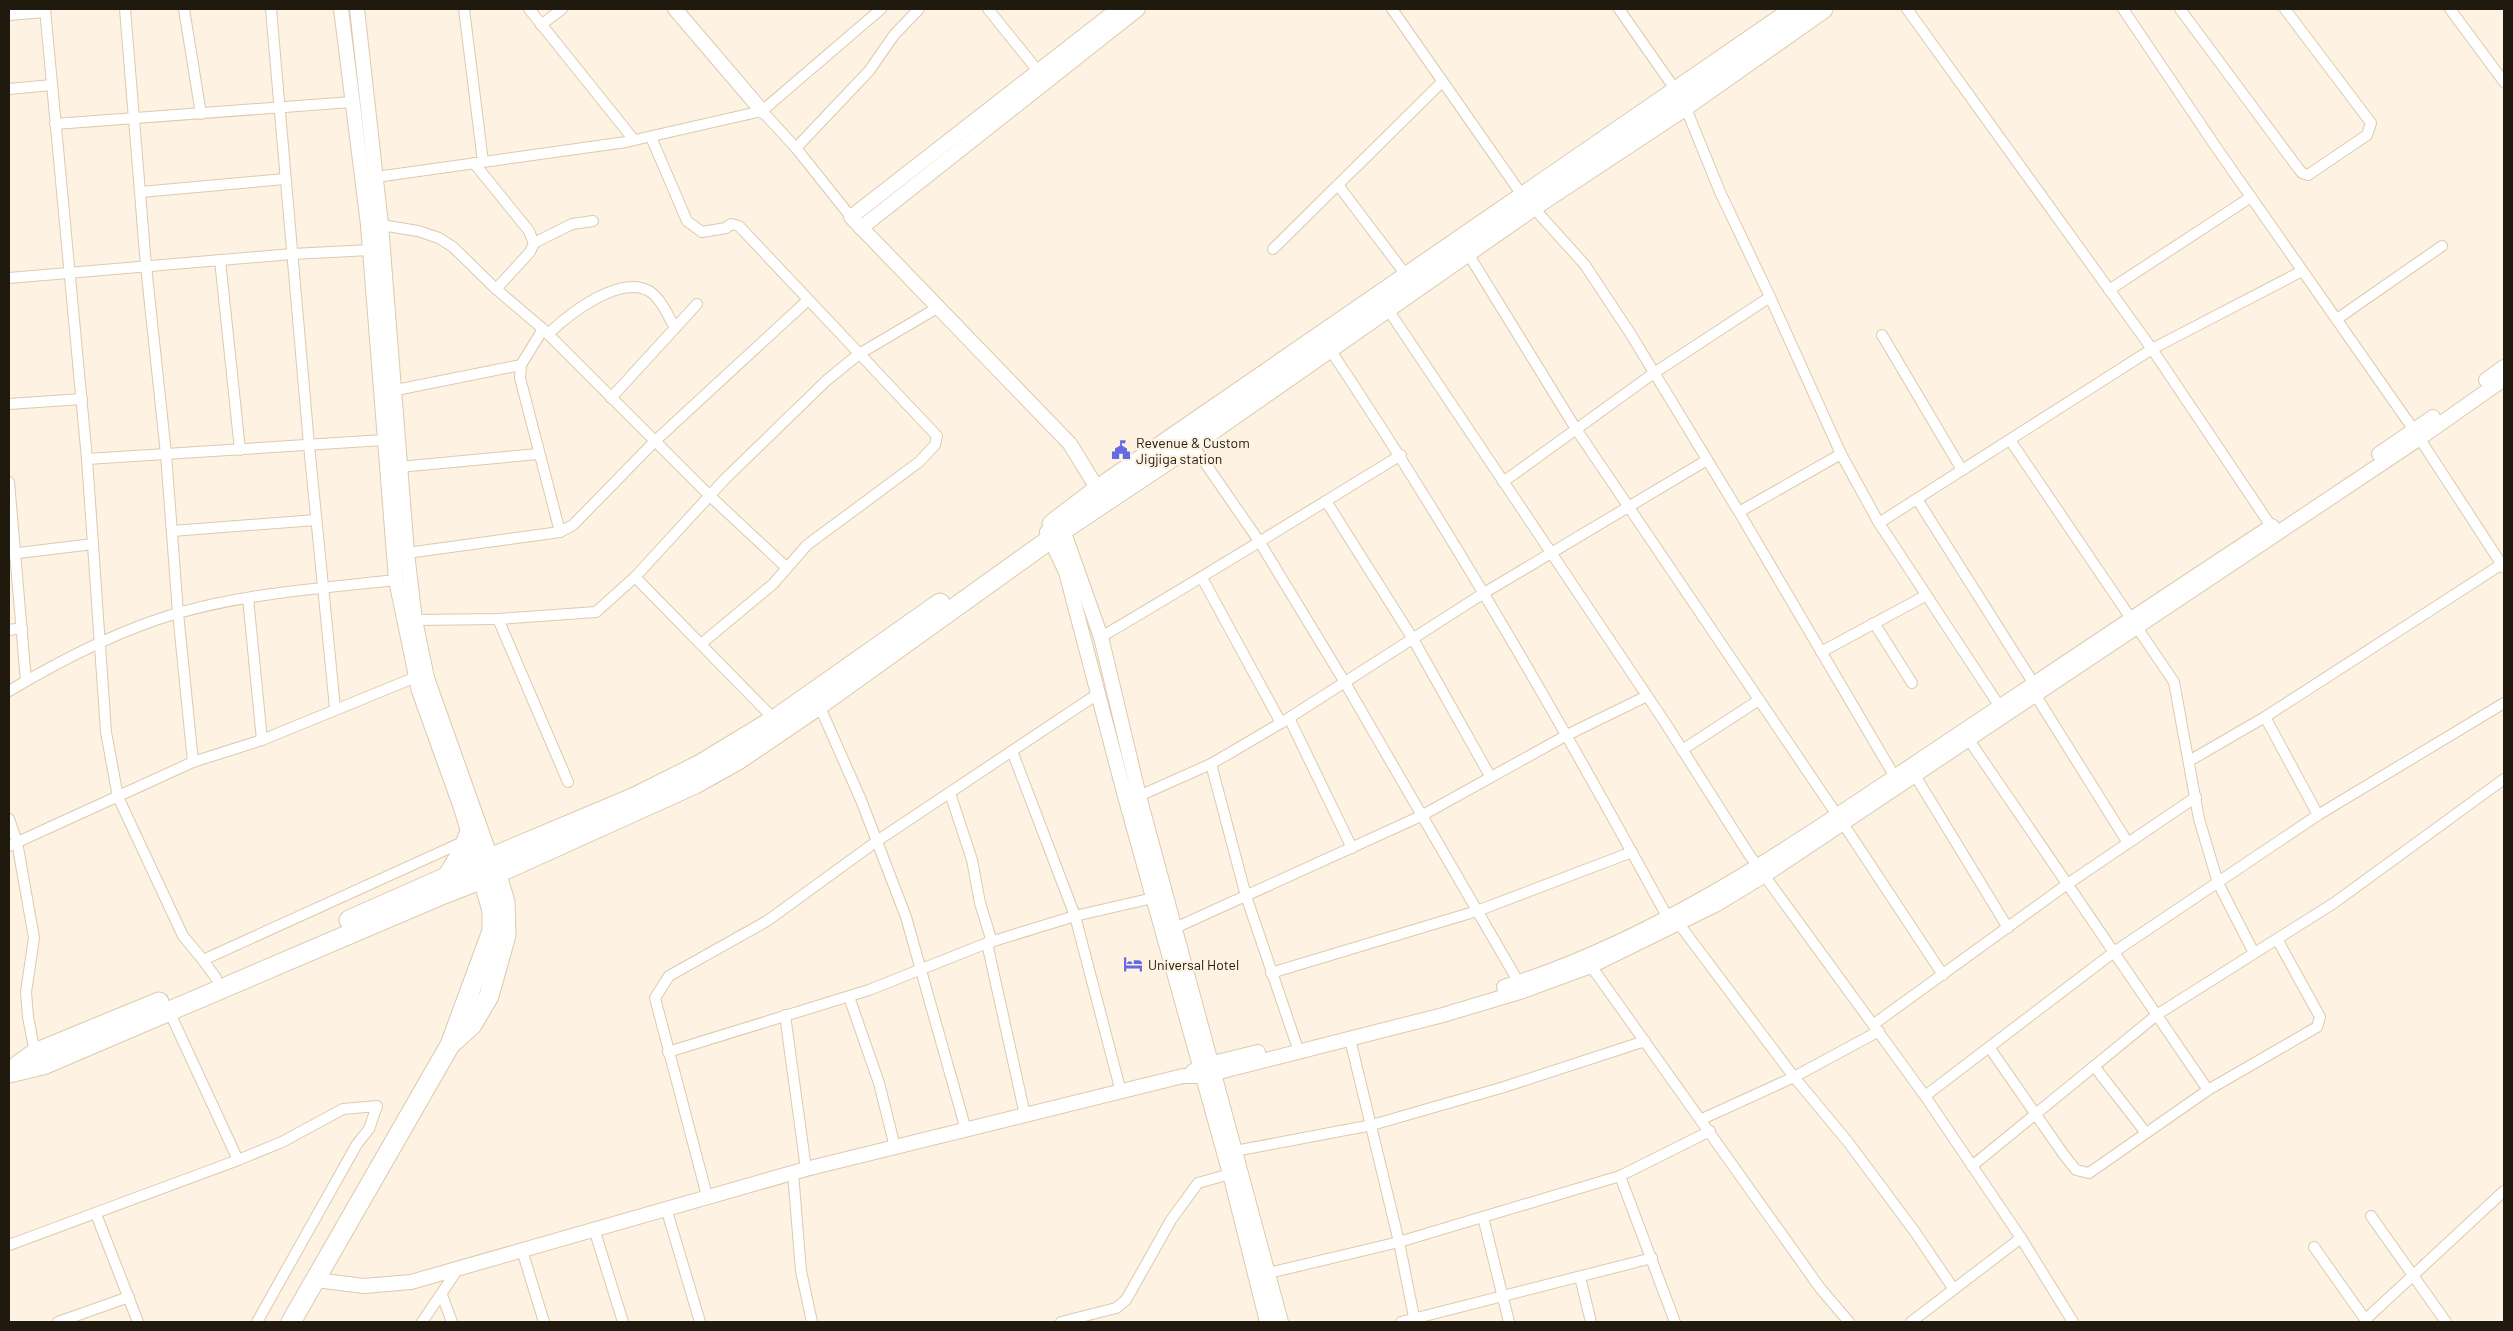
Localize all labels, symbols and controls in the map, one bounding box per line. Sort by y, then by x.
place label: Revenue & Custom Jigjiga station [1136,434,1250,467]
public building icon: Revenue & Custom Jigjiga station [1110,439,1132,461]
hotel icon: Universal Hotel [1122,953,1144,975]
place label: Universal Hotel [1148,956,1239,973]

